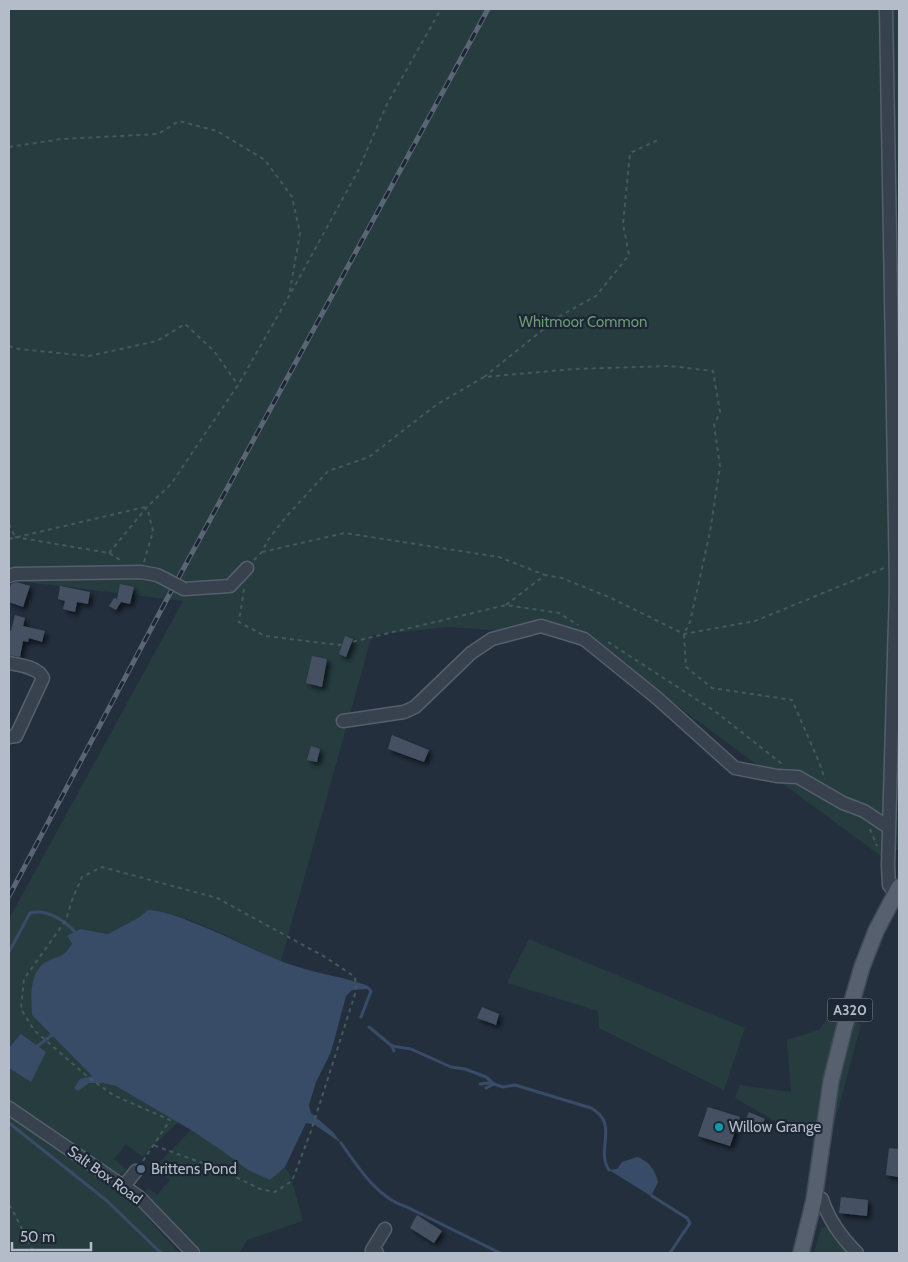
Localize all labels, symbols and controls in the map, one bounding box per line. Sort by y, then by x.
park label: Whitmoor Common [519,313,647,331]
road number: A320 [828,998,872,1022]
place label: Willow Grange [729,1118,821,1136]
marker: Willow Grange [713,1121,725,1133]
street label: Salt Box Road [64,1142,146,1208]
place label: Brittens Pond [151,1160,237,1178]
marker: Brittens Pond [135,1163,147,1175]
scale bar [12,1220,91,1252]
text: 50 m [20,1228,55,1246]

